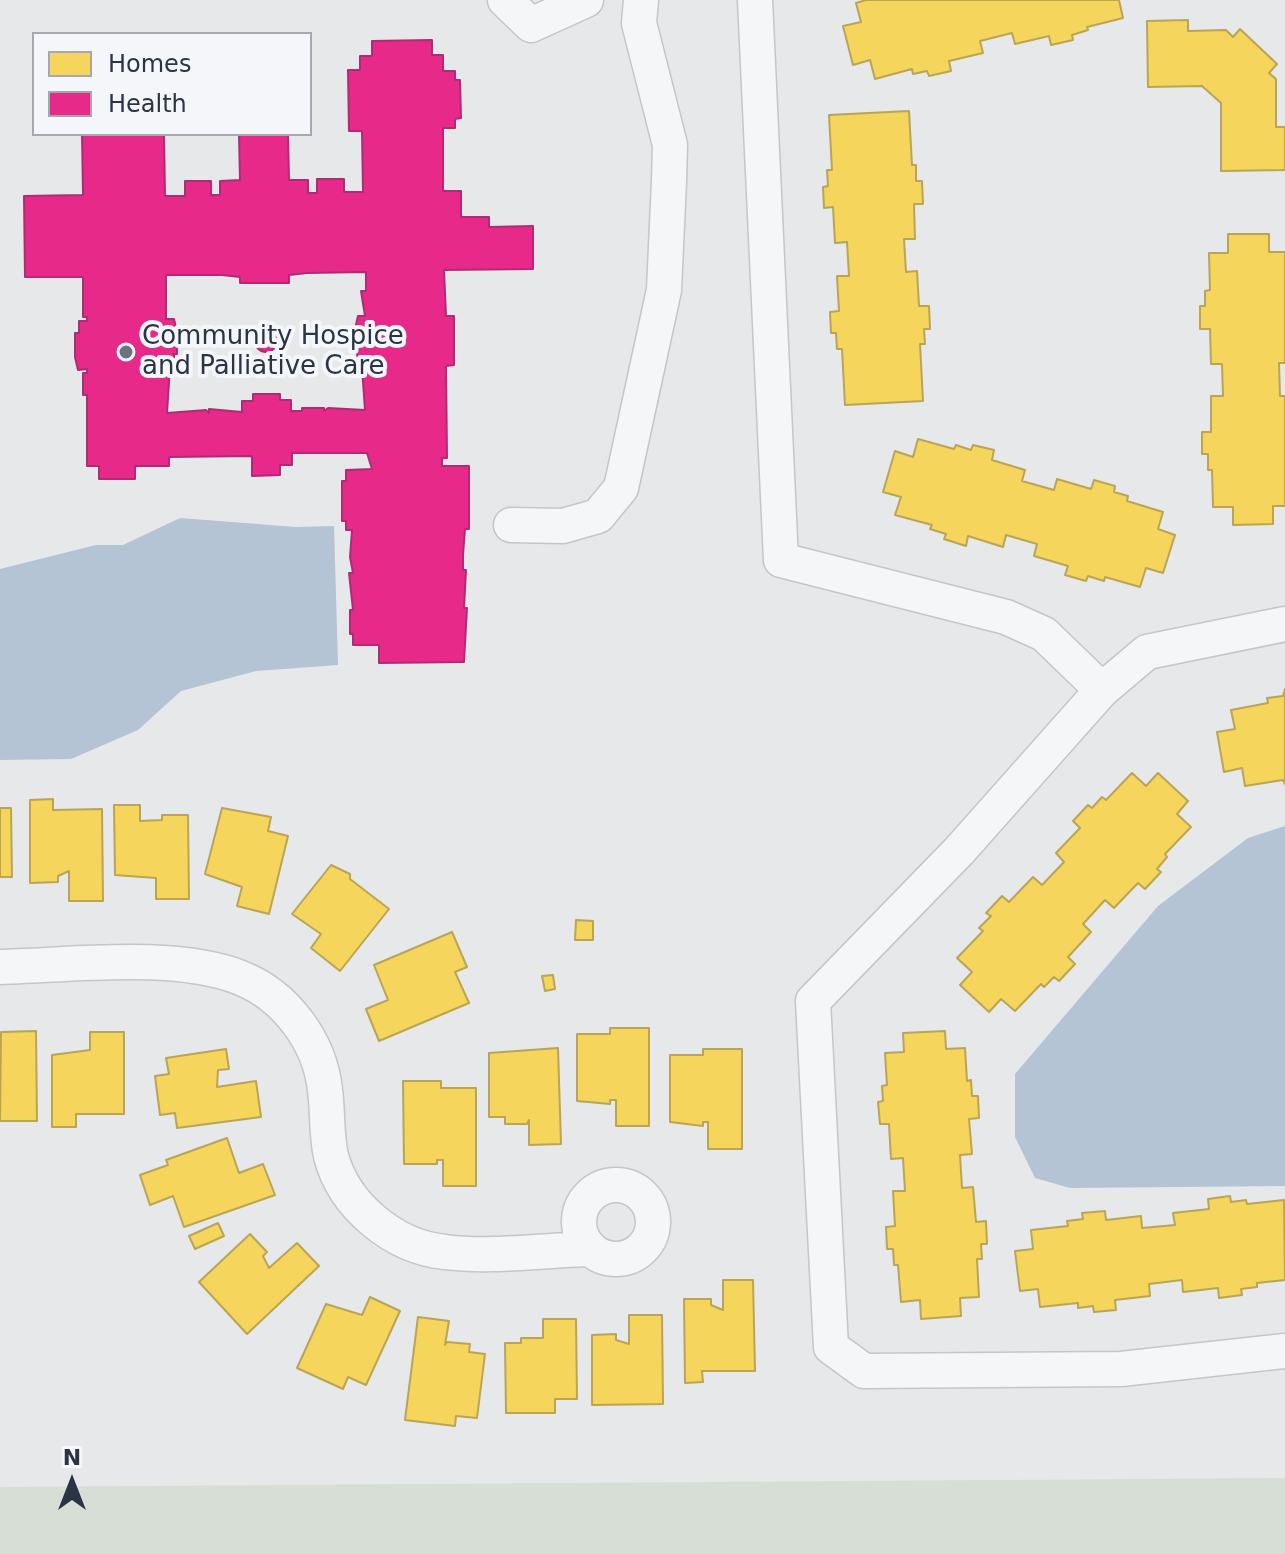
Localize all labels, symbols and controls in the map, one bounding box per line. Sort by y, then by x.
legend [32,32,312,136]
text: Homes [108,50,191,78]
text: Health [108,90,187,118]
place label: Community Hospice and Palliative Care [142,321,404,382]
marker: Community Hospice and Palliative Care [117,343,135,361]
north arrow [32,1442,112,1522]
text: N [63,1445,81,1470]

